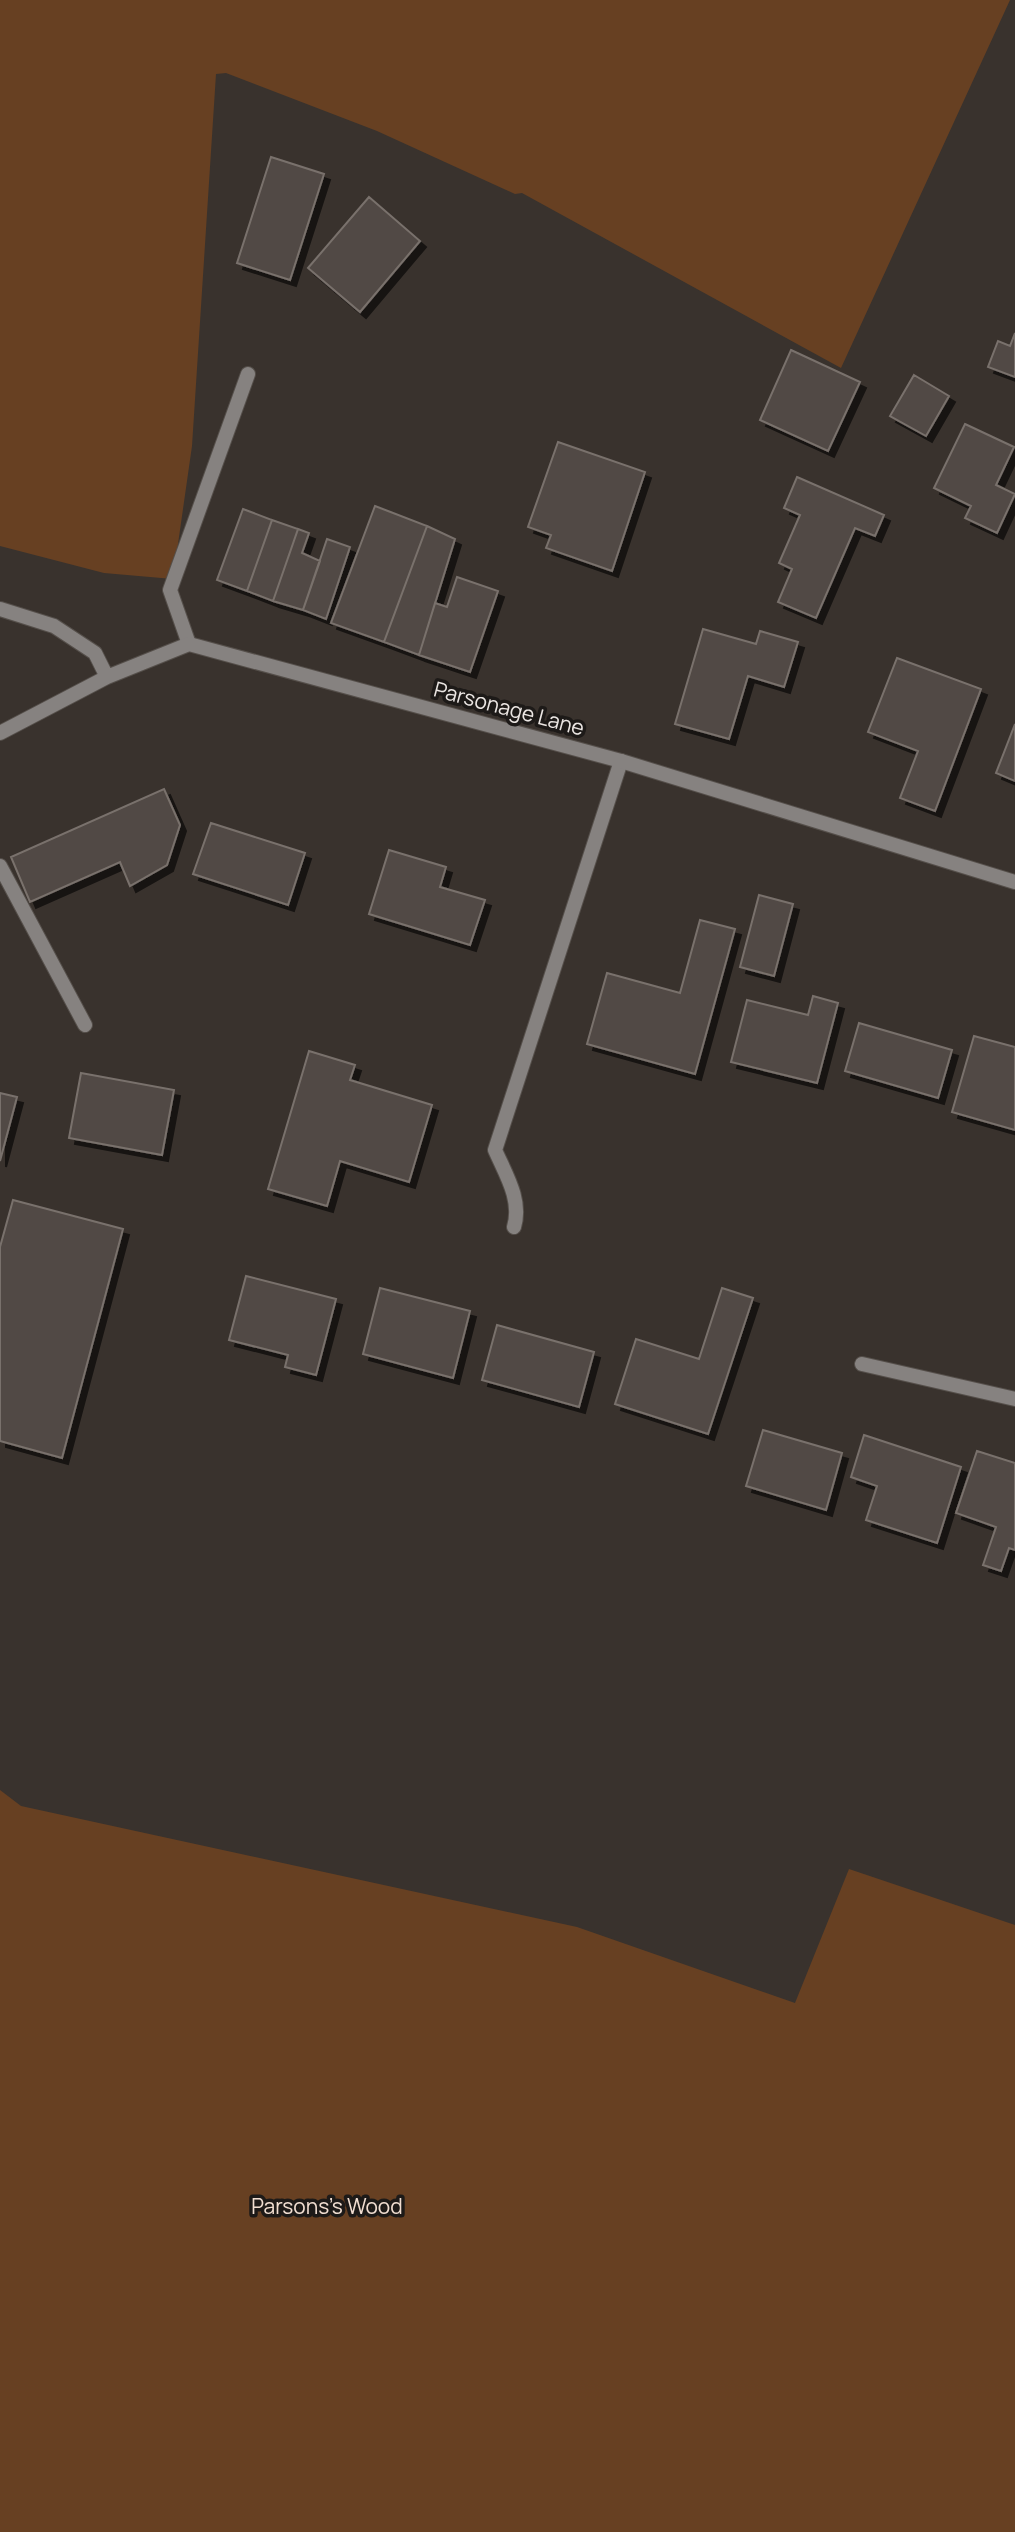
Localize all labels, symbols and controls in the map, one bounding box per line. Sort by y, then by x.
street label: Parsonage Lane [431,675,588,742]
park label: Parsons's Wood [251,2192,403,2220]

